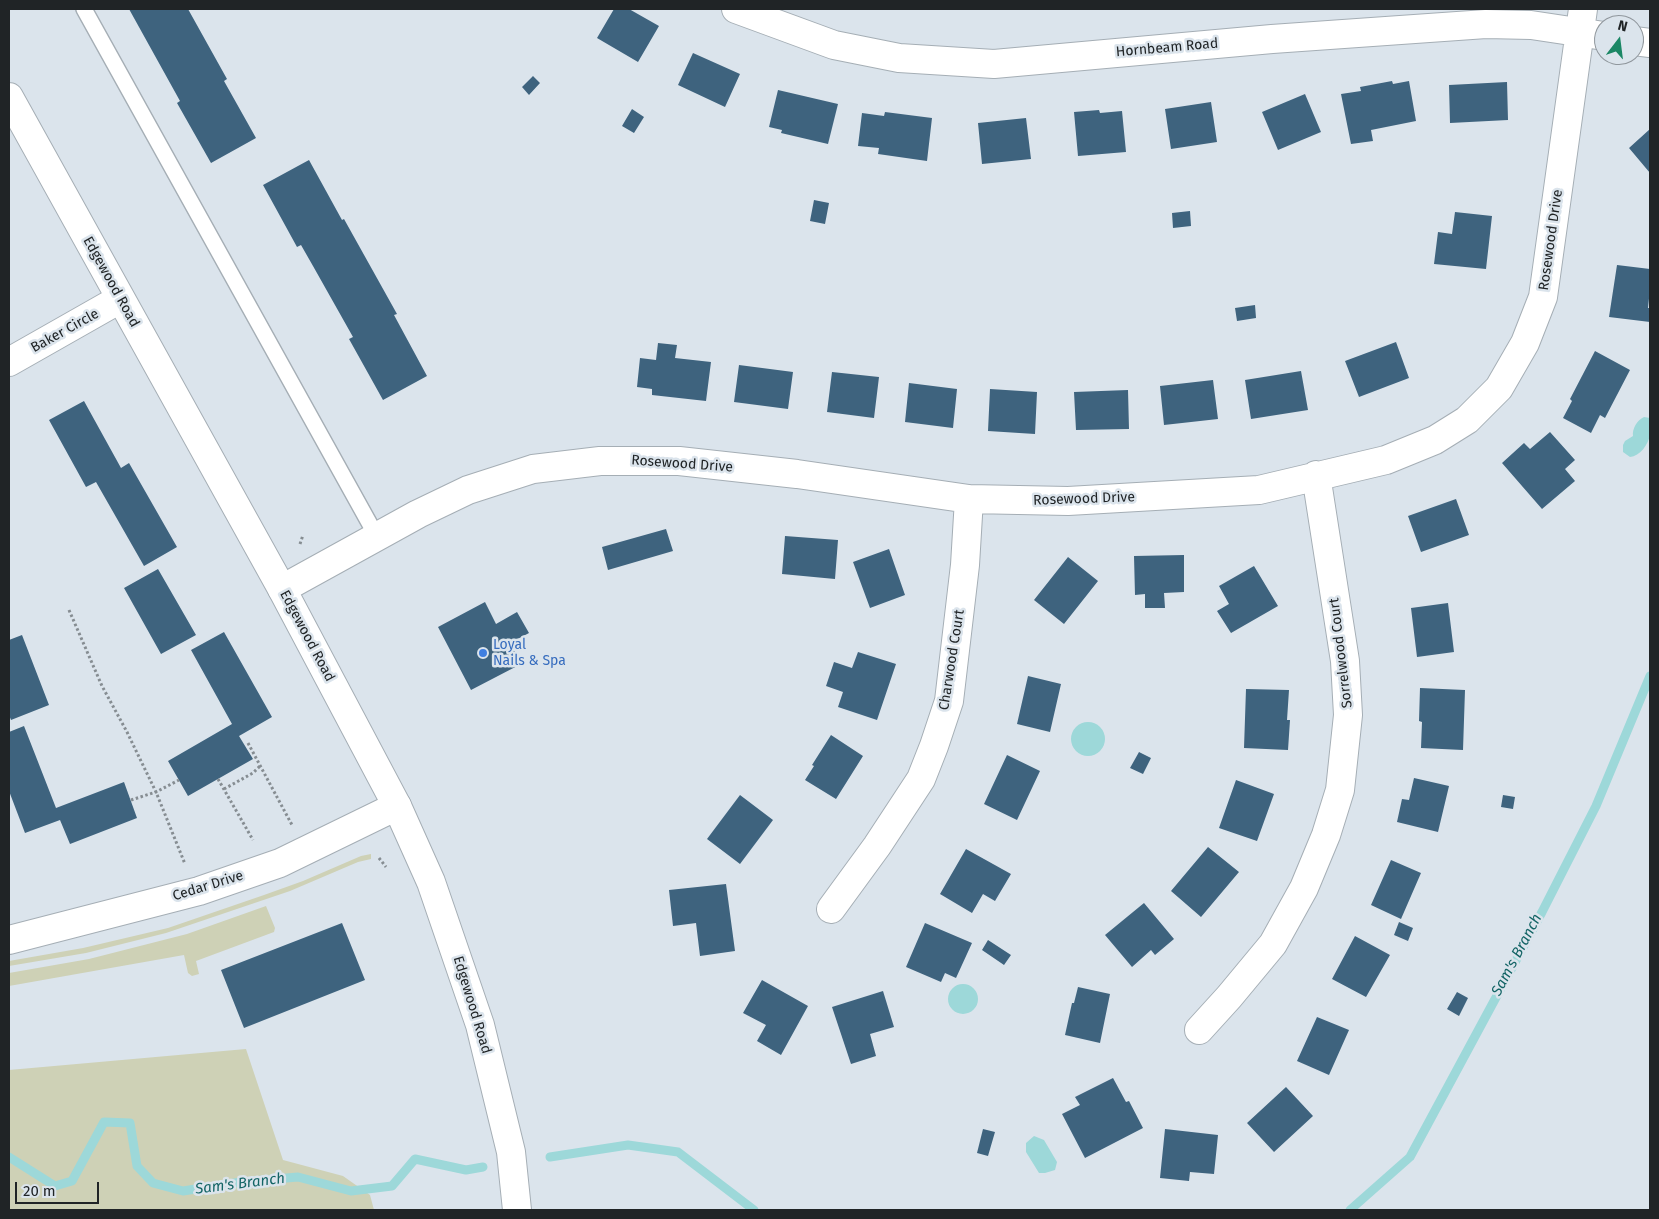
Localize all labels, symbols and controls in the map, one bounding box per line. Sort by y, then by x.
north arrow [1594,15,1644,65]
text: N [1616,17,1629,35]
street label: Hornbeam Road [1115,35,1219,61]
street label: Rosewood Drive [1536,188,1566,292]
street label: Edgewood Road [79,234,143,330]
street label: Baker Circle [28,305,102,357]
street label: Rosewood Drive [631,452,733,476]
street label: Rosewood Drive [1033,489,1135,509]
street label: Edgewood Road [276,587,338,685]
street label: Sorrelwood Court [1326,597,1356,709]
street label: Charwood Court [936,608,968,712]
place label: Loyal Nails & Spa [493,637,566,670]
marker: Loyal Nails & Spa [477,647,489,659]
street label: Cedar Drive [171,867,245,905]
water label: Sam's Branch [1488,911,1546,999]
street label: Edgewood Road [449,954,495,1056]
water label: Sam's Branch [194,1170,286,1198]
scale bar [18,1172,101,1204]
text: 20 m [23,1182,56,1200]

